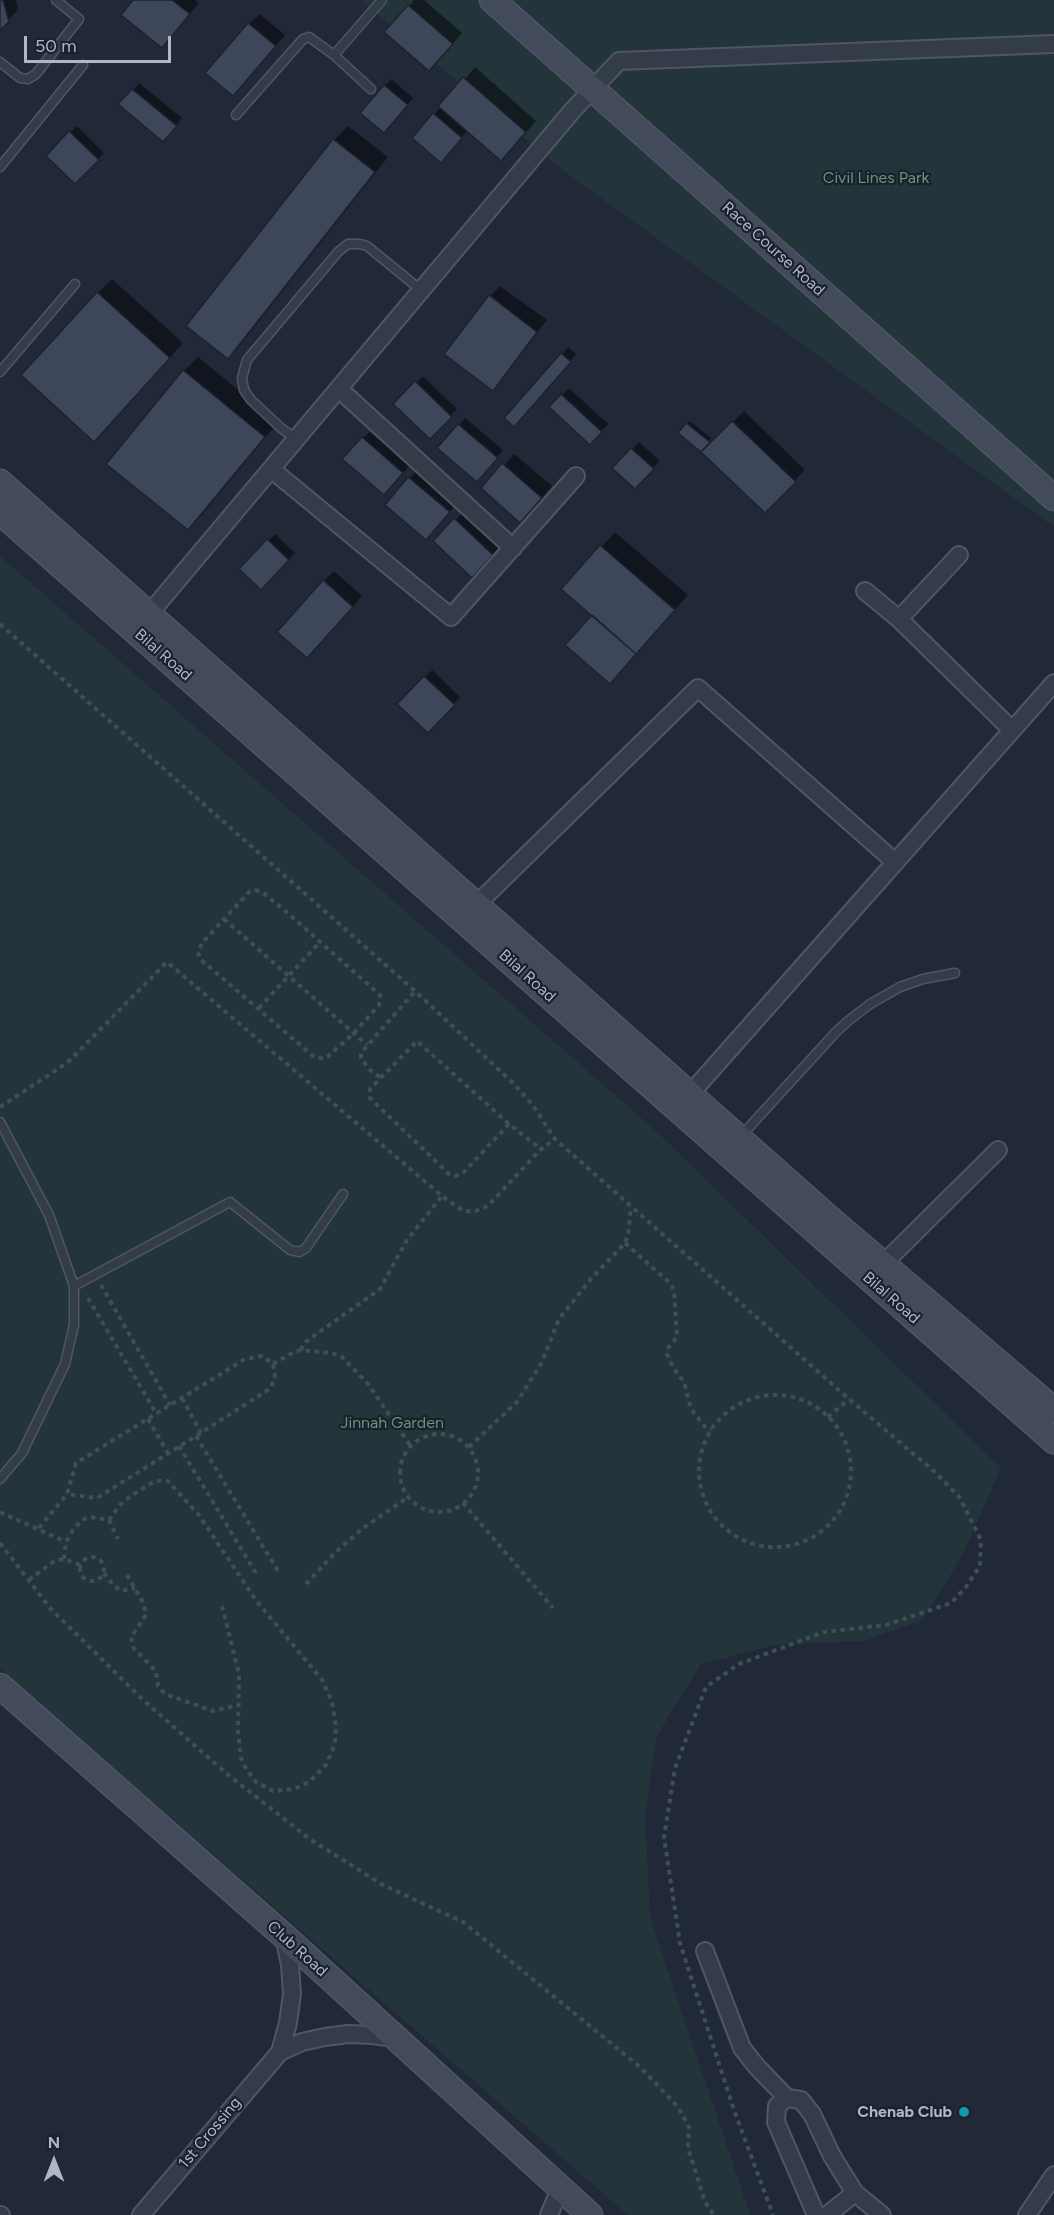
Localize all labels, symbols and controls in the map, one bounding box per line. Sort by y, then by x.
scale bar [27,24,174,62]
text: 50 m [35,35,77,57]
park label: Civil Lines Park [823,168,929,188]
street label: Race Course Road [718,198,828,300]
street label: Bilal Road [130,625,196,685]
street label: Bilal Road [495,946,559,1006]
street label: Bilal Road [858,1268,924,1328]
park label: Jinnah Garden [340,1413,444,1433]
street label: Club Road [263,1917,331,1981]
street label: 1st Crossing [175,2093,245,2173]
place label: Chenab Club [857,2102,952,2122]
marker: Chenab Club [957,2105,971,2119]
north arrow [24,2131,84,2191]
text: N [48,2133,60,2152]

